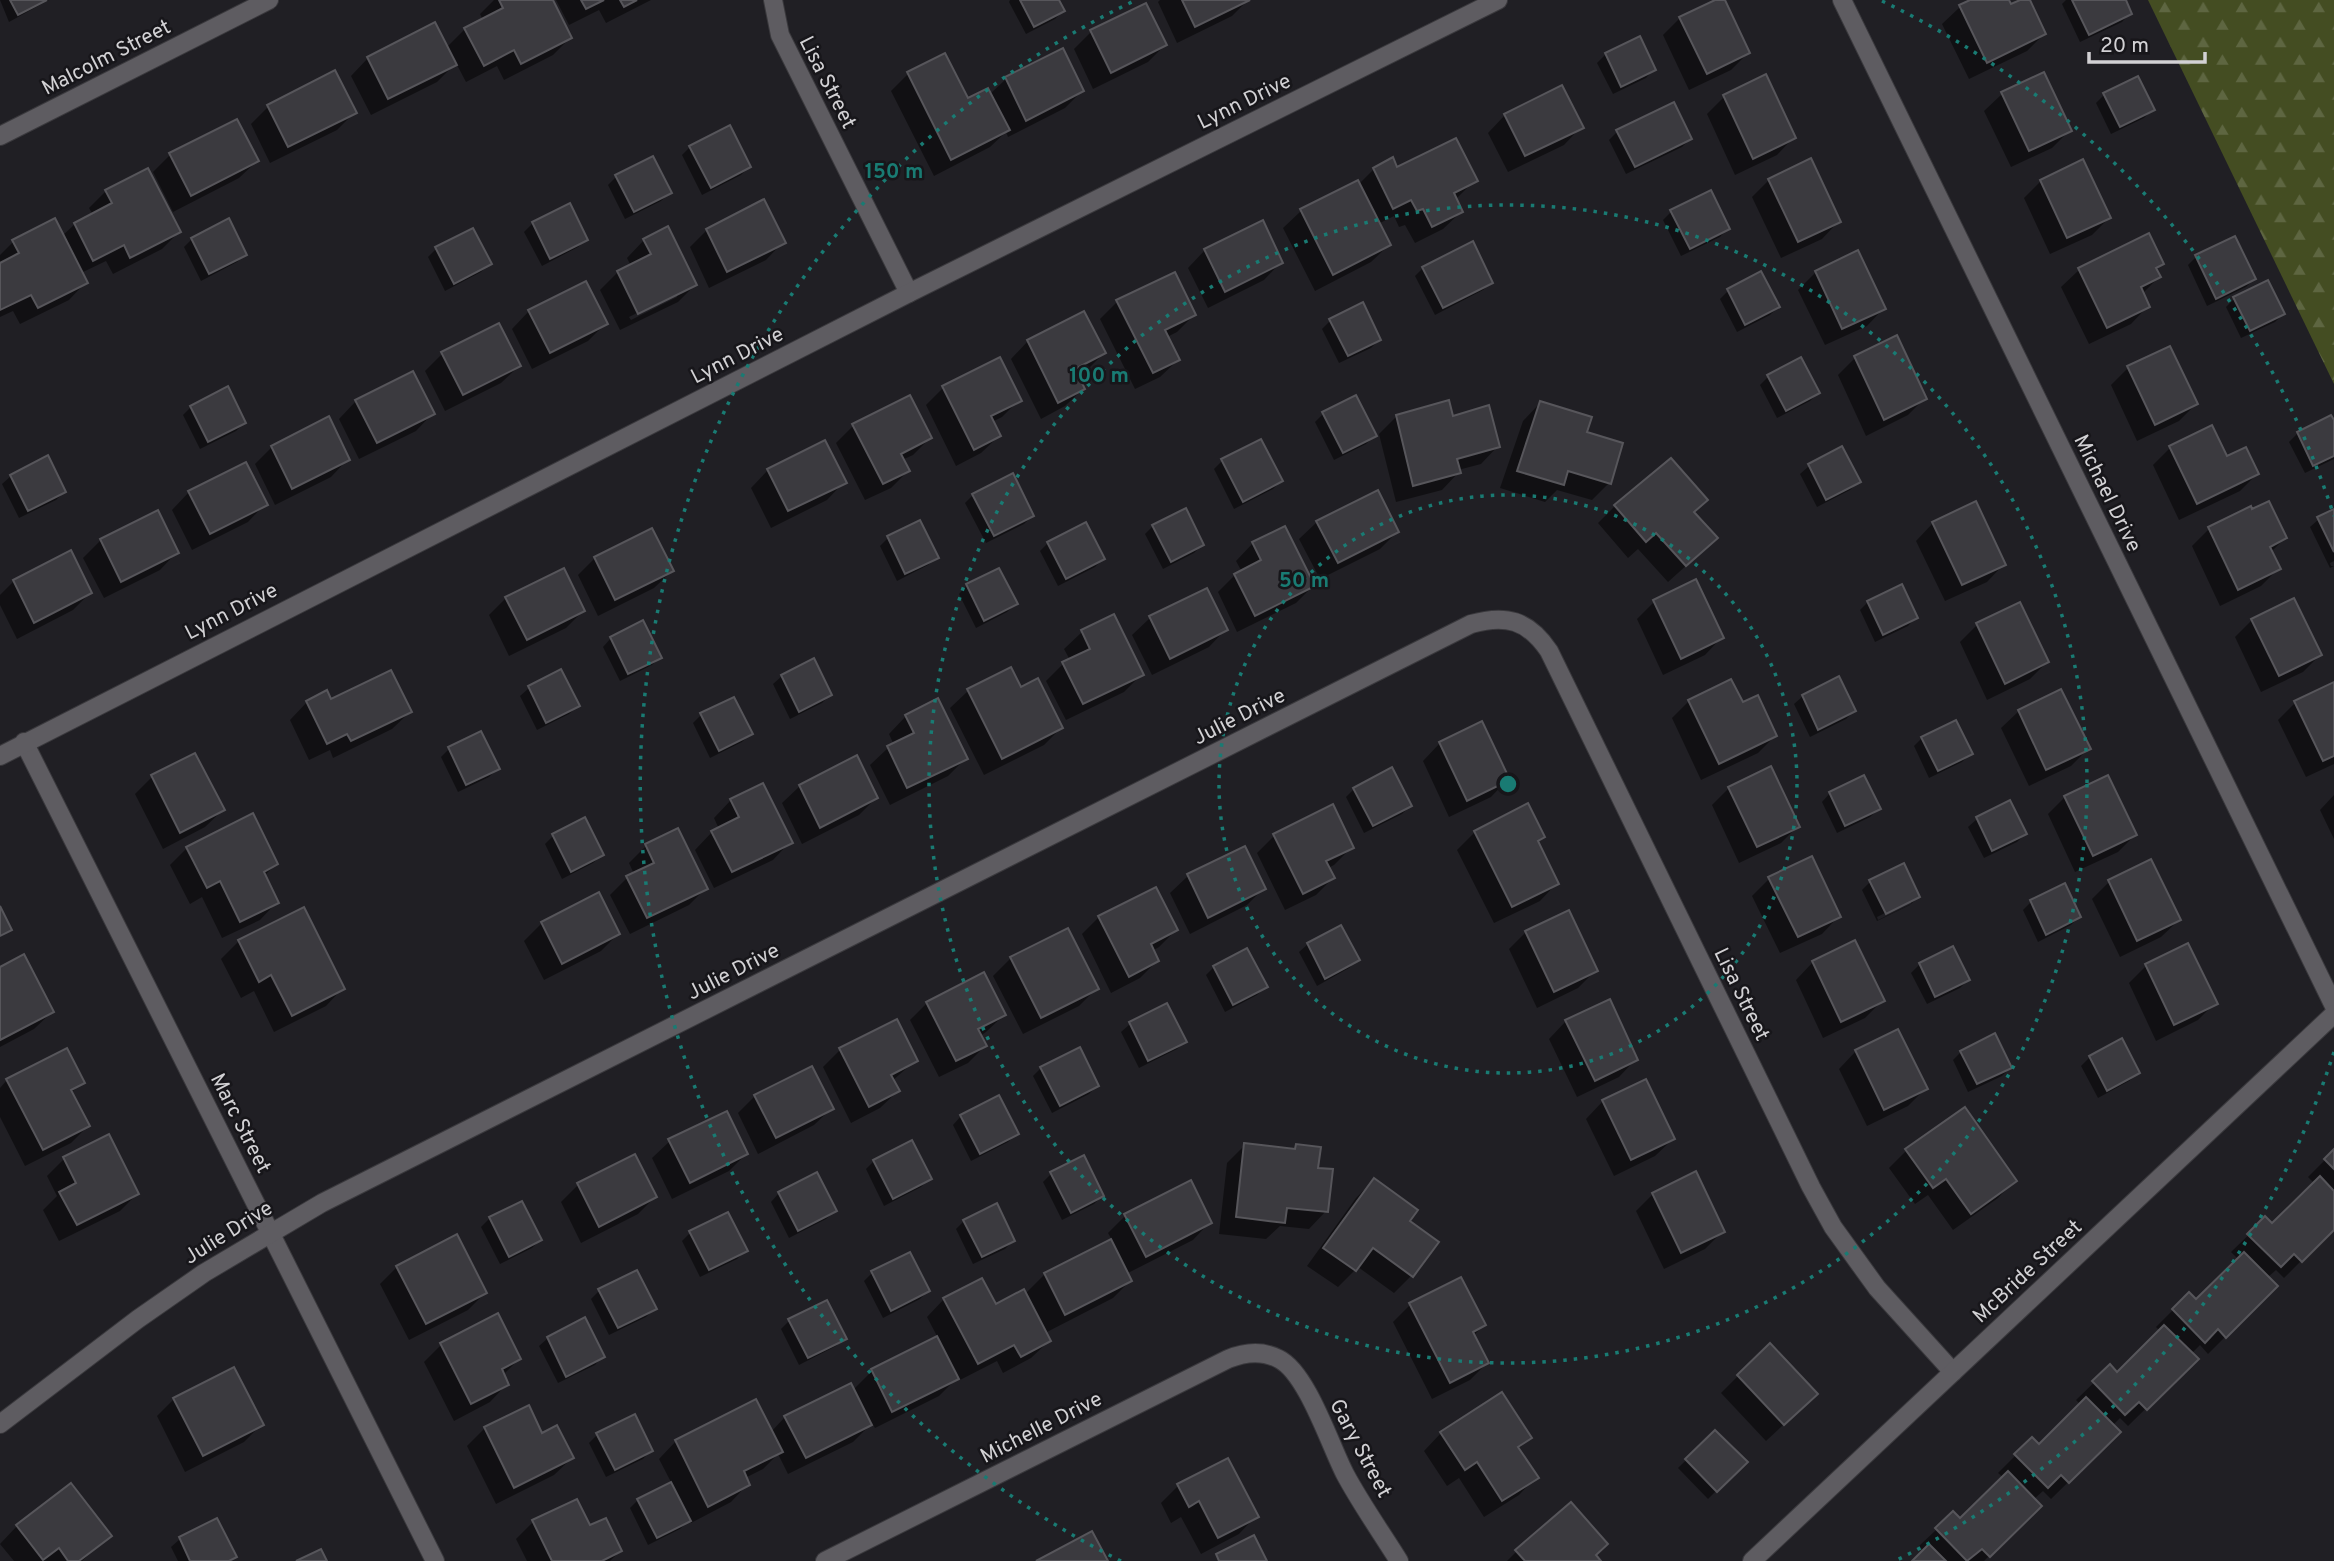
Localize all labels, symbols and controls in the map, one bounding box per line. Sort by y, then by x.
street label: Malcolm Street [38,14,176,102]
scale bar [2089,21,2204,65]
street label: Lisa Street [792,32,862,134]
text: 20 m [2100,33,2149,60]
street label: Lynn Drive [1193,68,1296,137]
text: 150 m [865,159,923,186]
street label: Lynn Drive [687,321,789,391]
text: 100 m [1069,363,1129,390]
street label: Michael Drive [2067,430,2147,557]
text: 50 m [1279,568,1329,595]
street label: Lynn Drive [181,577,283,647]
street label: Julie Drive [1189,683,1290,752]
centre of rings [1496,772,1520,796]
street label: Julie Drive [683,938,784,1007]
street label: Lisa Street [1706,944,1775,1046]
street label: Marc Street [203,1069,276,1178]
street label: Julie Drive [179,1195,278,1271]
street label: McBride Street [1967,1214,2089,1330]
street label: Michelle Drive [976,1386,1107,1471]
street label: Gary Street [1322,1395,1397,1503]

